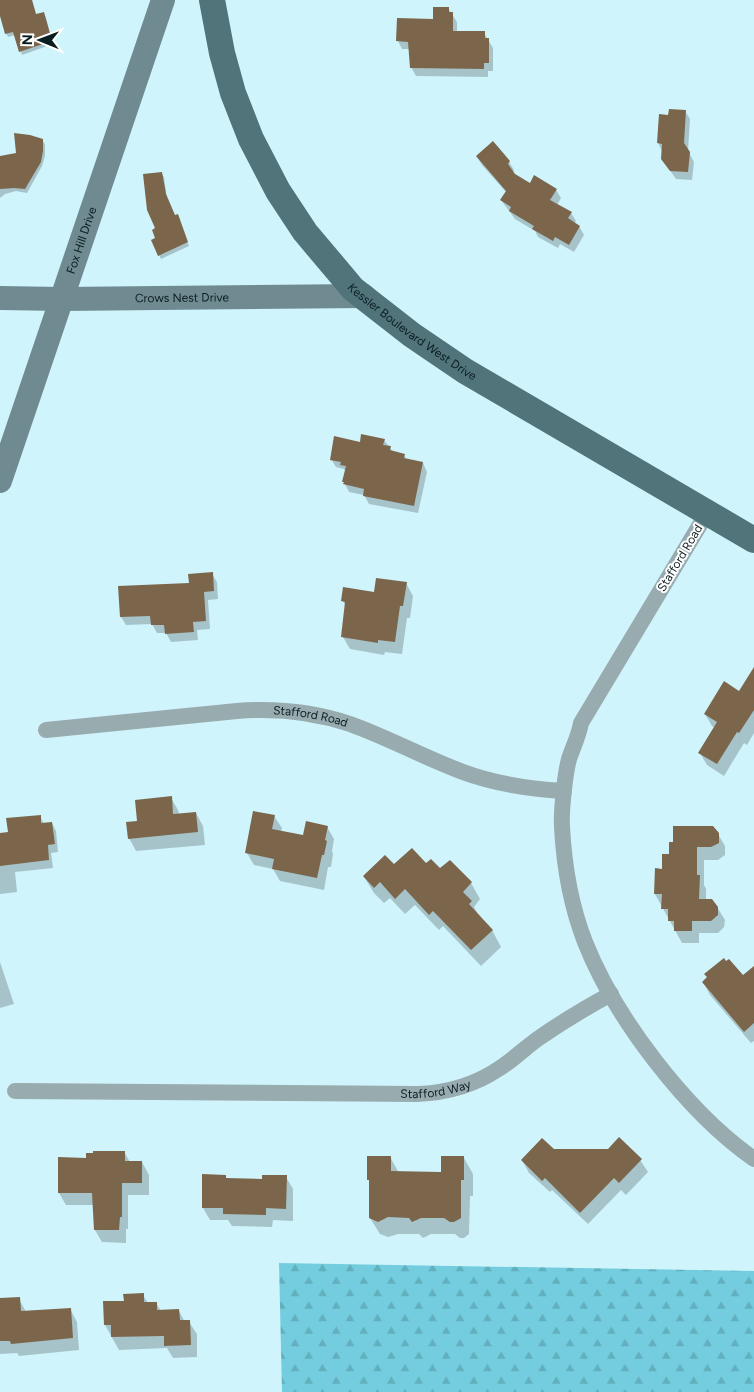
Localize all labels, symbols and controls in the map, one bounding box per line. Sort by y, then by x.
north arrow [15,15,65,65]
text: N [19,34,36,45]
street label: Fox Hill Drive [64,205,100,276]
street label: Kessler Boulevard West Drive [344,281,479,383]
street label: Crows Nest Drive [135,290,230,305]
street label: Stafford Road [655,522,705,594]
street label: Stafford Road [273,703,350,730]
street label: Stafford Way [400,1077,473,1101]

